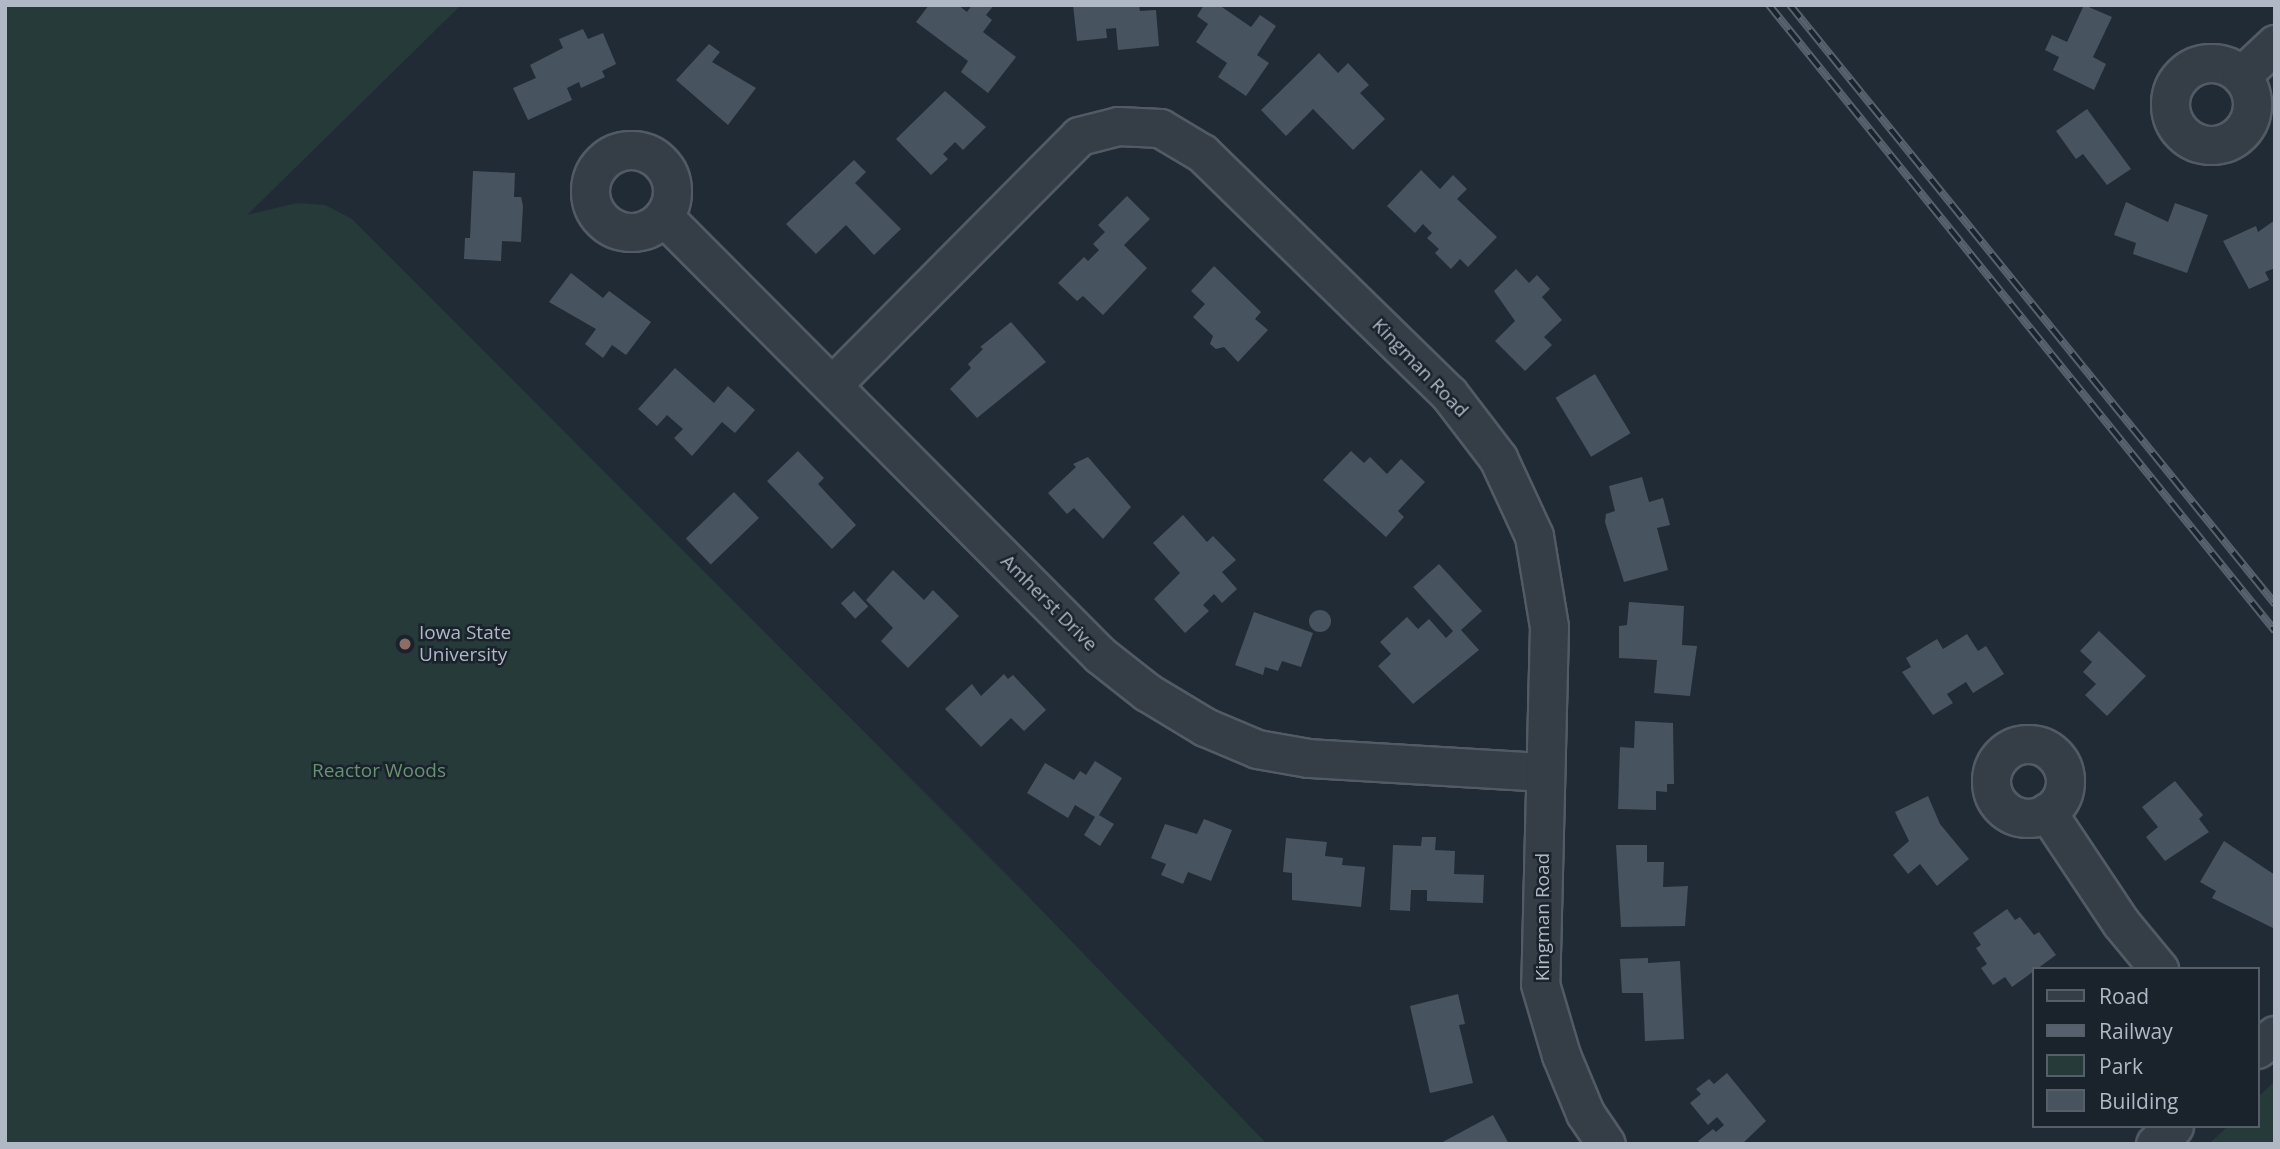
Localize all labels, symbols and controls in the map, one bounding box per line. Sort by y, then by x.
street label: Kingman Road [1367,314,1473,422]
street label: Amherst Drive [996,550,1102,656]
place label: Iowa State University [419,622,511,666]
marker: Iowa State University [397,636,413,652]
park label: Reactor Woods [312,760,446,782]
street label: Kingman Road [1532,853,1554,981]
legend [2032,967,2259,1128]
text: Road [2099,982,2149,1010]
text: Railway [2099,1017,2173,1045]
text: Park [2099,1052,2143,1080]
text: Building [2099,1087,2178,1115]

